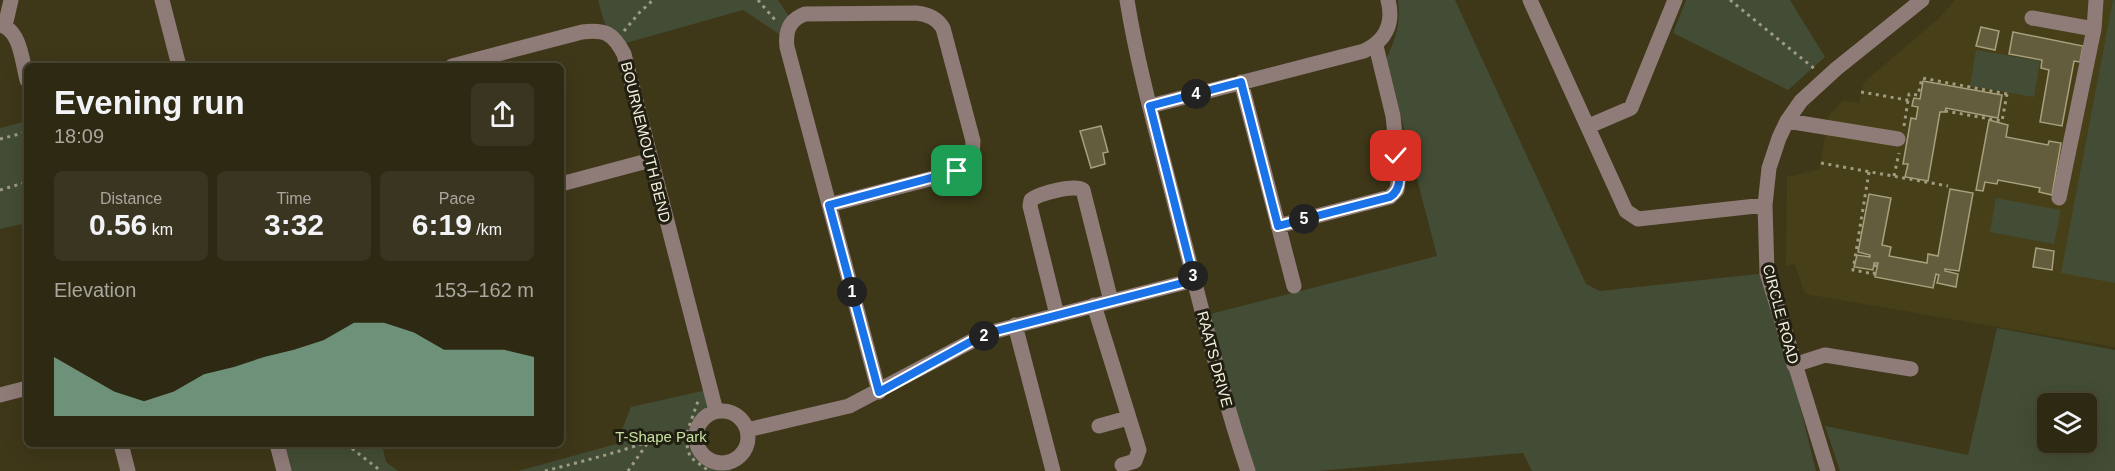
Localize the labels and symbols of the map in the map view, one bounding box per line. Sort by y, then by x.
street label: BOURNEMOUTH BEND [618,60,674,224]
pin: 4 [1181,79,1211,109]
pin [1370,130,1421,181]
pin [931,145,982,196]
pin: 5 [1289,204,1319,234]
pin: 3 [1178,261,1208,291]
street label: CIRCLE ROAD [1760,262,1803,366]
pin: 1 [837,277,867,307]
street label: RAATS DRIVE [1194,309,1236,409]
pin: 2 [969,321,999,351]
park label: T-Shape Park [615,428,707,445]

